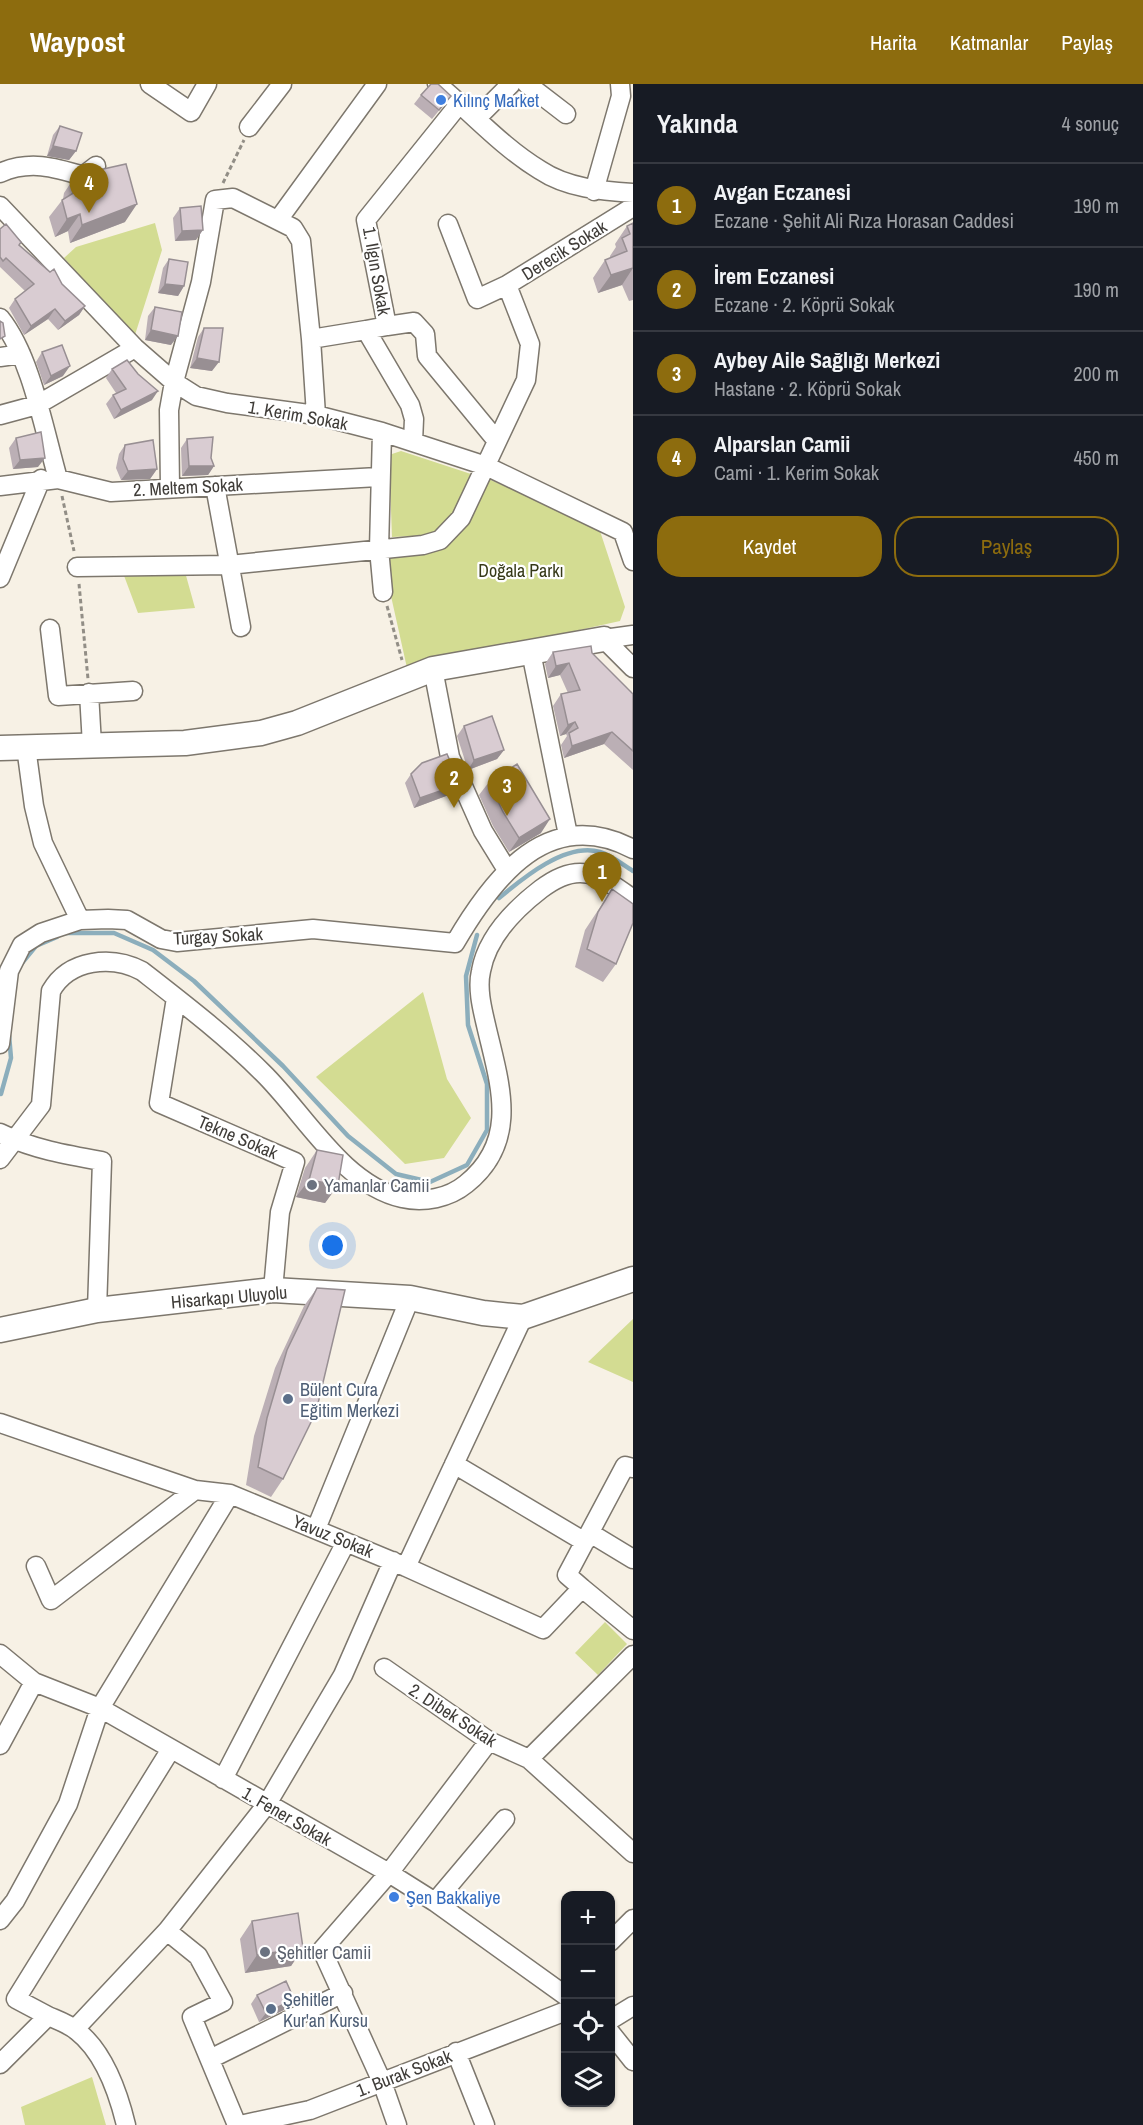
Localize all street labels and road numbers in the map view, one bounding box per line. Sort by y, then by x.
street label: Derecik Sokak [517,214,612,286]
street label: 1. Ilgın Sokak [357,225,397,318]
street label: 1. Kerim Sokak [246,394,350,436]
street label: 2. Meltem Sokak [132,472,244,502]
street label: Turgay Sokak [173,921,264,951]
street label: Tekne Sokak [194,1109,282,1165]
street label: Hisarkapı Uluyolu [170,1279,288,1315]
street label: Yavuz Sokak [289,1508,378,1564]
street label: 2. Dibek Sokak [404,1677,502,1753]
street label: 1. Fener Sokak [238,1780,337,1852]
street label: 1. Burak Sokak [353,2043,456,2103]

